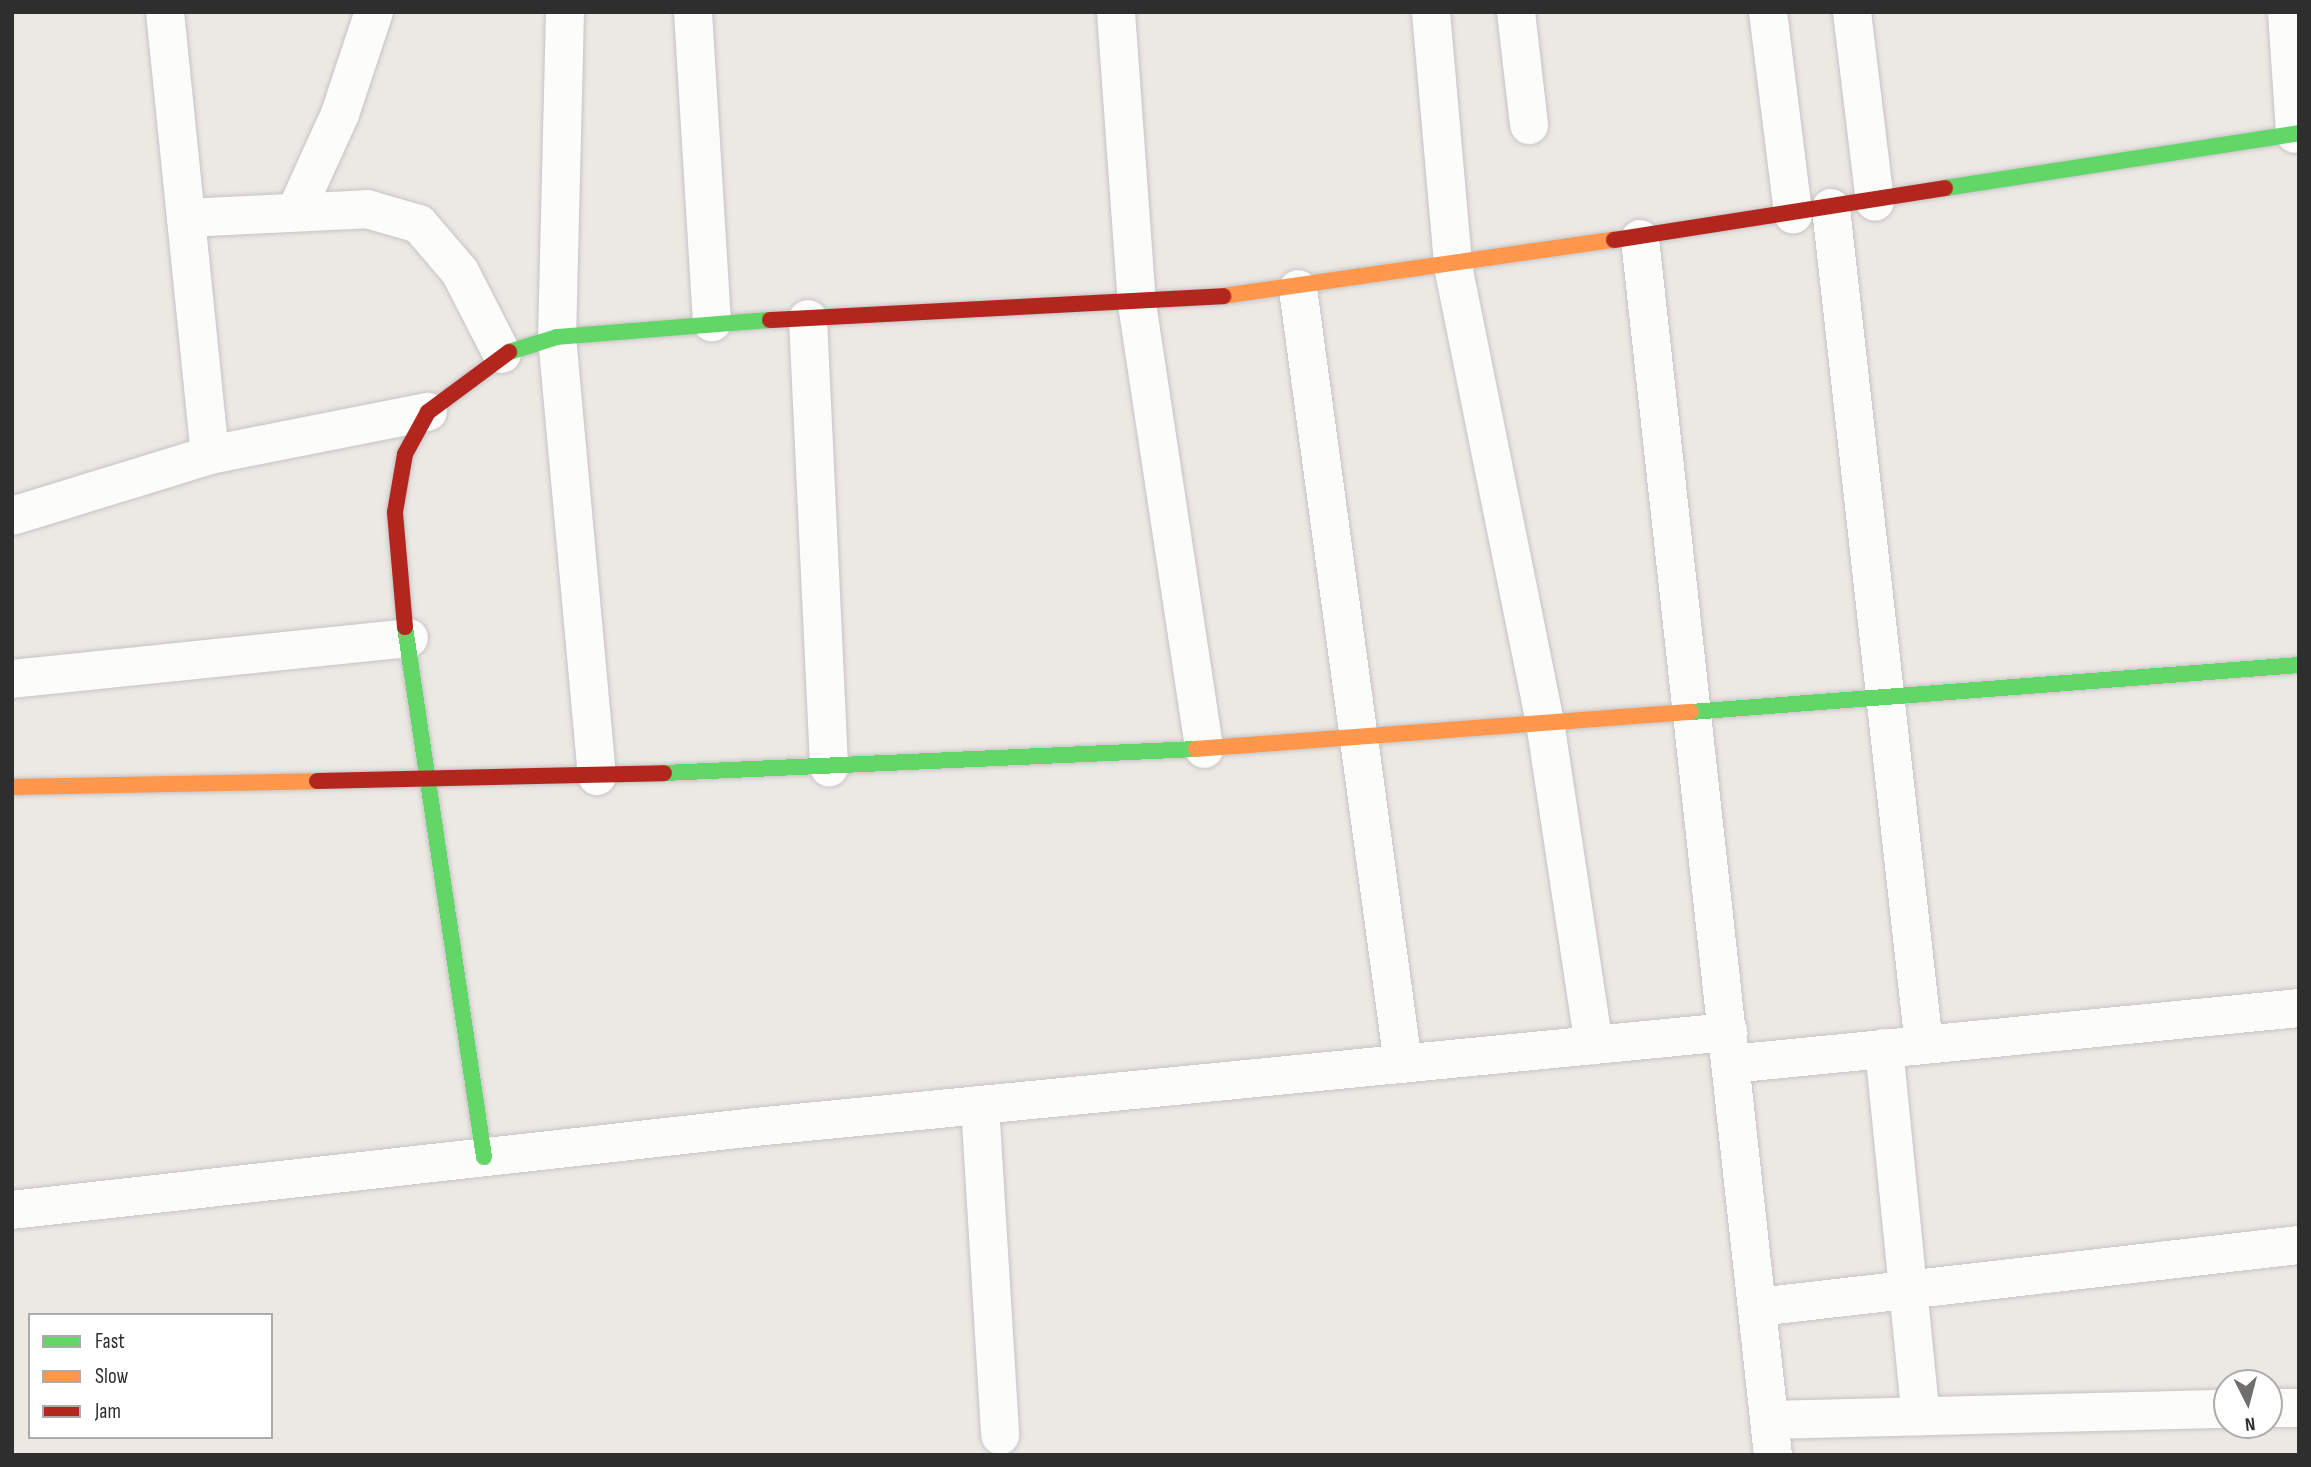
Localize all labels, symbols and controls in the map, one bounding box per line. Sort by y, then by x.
legend [28,1313,273,1439]
text: Fast [95,1329,125,1354]
text: Slow [95,1364,128,1389]
north arrow [2213,1369,2283,1439]
text: Jam [95,1399,121,1424]
text: N [2244,1411,2256,1435]

